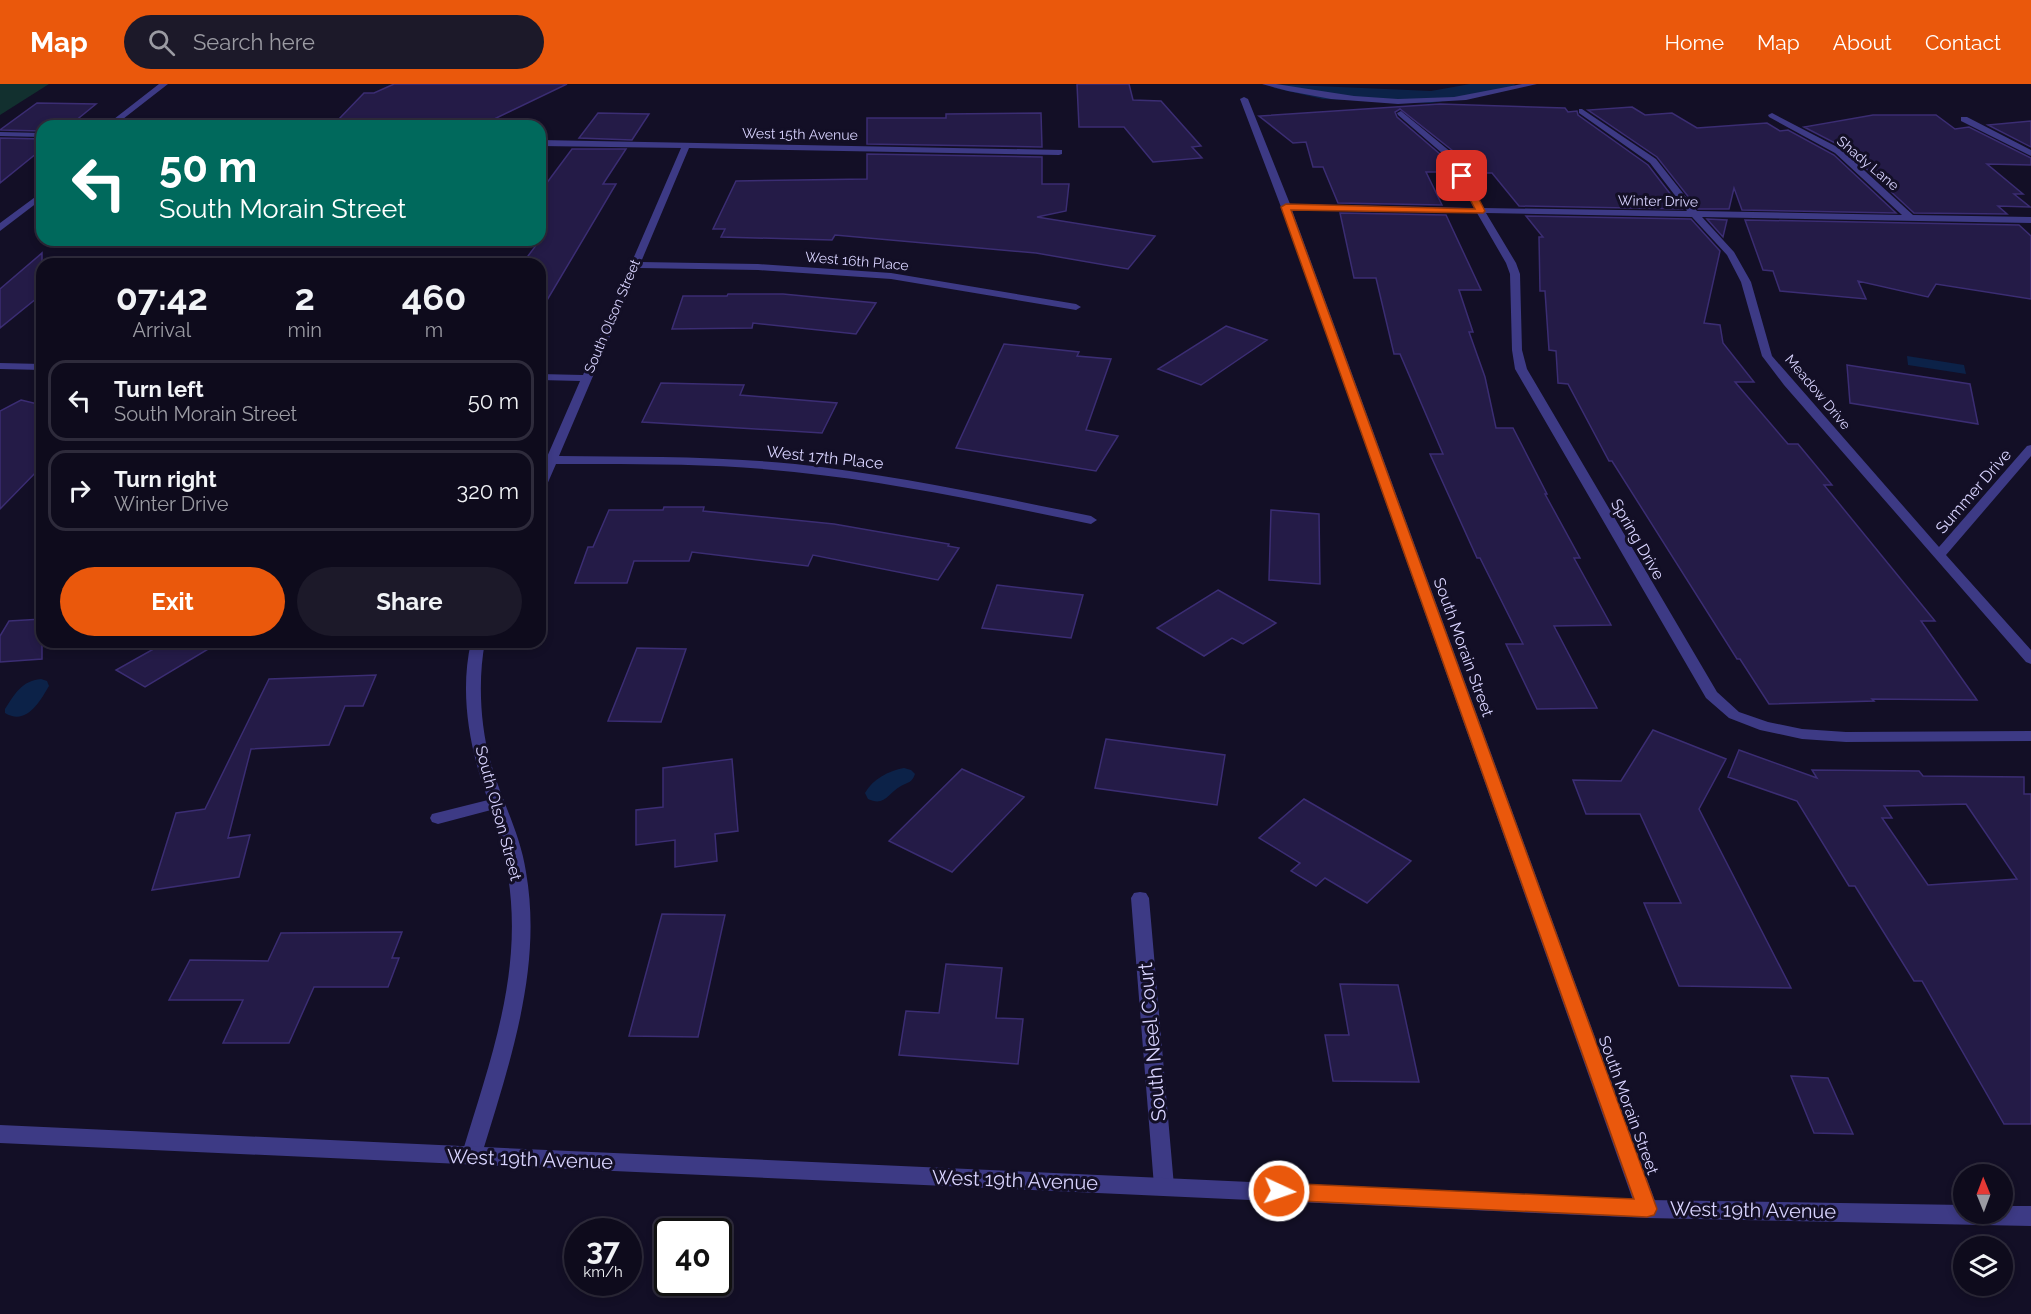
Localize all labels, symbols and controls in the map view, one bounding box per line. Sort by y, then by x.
search box [124,15,544,69]
text: Map [30,26,88,59]
icon: search [145,26,178,59]
text: Search here [193,29,315,55]
text: Home [1665,30,1724,55]
text: Map [1757,30,1800,55]
text: About [1833,30,1892,55]
text: Contact [1925,30,2001,55]
street label: West 15th Avenue [742,125,858,143]
street label: Shady Lane [1834,132,1902,194]
text: 50 m [159,143,257,192]
icon: left [60,144,138,222]
pin [1436,150,1487,201]
icon: arrive [1445,159,1478,192]
street label: Winter Drive [1618,192,1698,210]
text: South Morain Street [159,193,406,224]
street label: West 16th Place [805,249,909,273]
street label: South Olson Street [581,257,643,375]
text: 07:42 [116,276,208,318]
text: 2 [295,276,315,318]
text: 460 [402,276,466,318]
text: Arrival [132,318,191,342]
text: min [288,318,322,342]
text: m [425,318,443,342]
street label: Meadow Drive [1782,351,1854,433]
text: Turn left [114,376,204,402]
icon: left [63,384,96,417]
text: 50 m [468,388,519,414]
text: South Morain Street [114,402,297,426]
street label: West 17th Place [766,442,884,473]
street label: Summer Drive [1932,445,2015,537]
text: Turn right [114,466,217,492]
icon: right [63,474,96,507]
text: 320 m [456,478,519,504]
text: Winter Drive [114,492,228,516]
street label: Spring Drive [1607,495,1668,583]
button: Exit [60,567,285,636]
button: Share [297,567,522,636]
street label: South Morain Street [1430,575,1498,720]
street label: South Olson Street [471,744,526,883]
street label: South Neel Court [1133,961,1171,1122]
street label: South Morain Street [1595,1033,1663,1178]
street label: West 19th Avenue [447,1144,614,1174]
position arrow [1247,1159,1311,1223]
north arrow [1953,1164,2013,1224]
map controls [1953,1164,2013,1296]
street label: West 19th Avenue [932,1165,1099,1195]
street label: West 19th Avenue [1670,1197,1836,1223]
speed limit sign: 40 [654,1218,732,1296]
text: 37 [586,1232,620,1267]
button: layers [1953,1236,2013,1296]
text: km/h [583,1263,623,1281]

